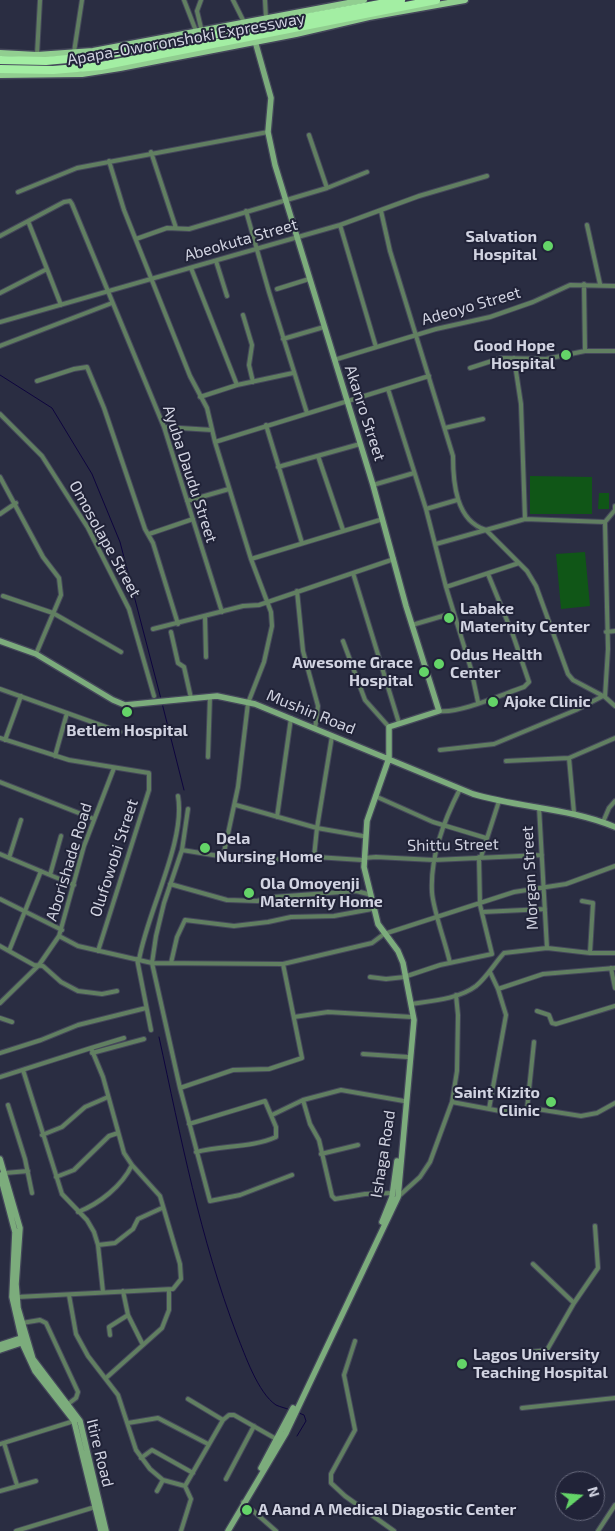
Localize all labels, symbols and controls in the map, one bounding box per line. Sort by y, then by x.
street label: Apapa-Oworonshoki Expressway [66,9,306,69]
street label: Abeokuta Street [182,215,300,265]
place label: Salvation Hospital [466,227,537,265]
marker: Salvation Hospital [541,239,555,253]
street label: Adeoyo Street [419,283,523,329]
place label: Good Hope Hospital [474,336,555,374]
marker: Good Hope Hospital [559,348,573,362]
street label: Akanro Street [340,363,390,463]
street label: Ayuba Daudu Street [159,403,221,545]
street label: Omosolape Street [65,477,145,601]
place label: Labake Maternity Center [460,599,590,637]
marker: Labake Maternity Center [442,611,456,625]
place label: Odus Health Center [450,645,542,683]
place label: Awesome Grace Hospital [292,653,413,691]
marker: Odus Health Center [432,657,446,671]
marker: Awesome Grace Hospital [417,665,431,679]
street label: Mushin Road [264,685,358,739]
place label: Ajoke Clinic [504,692,591,712]
marker: Ajoke Clinic [486,695,500,709]
marker: Betlem Hospital [120,705,134,719]
place label: Betlem Hospital [66,721,188,741]
street label: Olufowobi Street [86,797,142,919]
street label: Aborishade Road [42,800,96,924]
street label: Morgan Street [518,825,542,931]
place label: Dela Nursing Home [216,829,323,867]
street label: Shittu Street [407,835,499,855]
marker: Dela Nursing Home [198,841,212,855]
place label: Ola Omoyenji Maternity Home [260,874,383,912]
marker: Ola Omoyenji Maternity Home [242,886,256,900]
place label: Saint Kizito Clinic [454,1083,540,1121]
marker: Saint Kizito Clinic [544,1095,558,1109]
street label: Ishaga Road [367,1109,399,1199]
place label: Lagos University Teaching Hospital [473,1345,608,1383]
marker: Lagos University Teaching Hospital [455,1357,469,1371]
street label: Itire Road [82,1417,118,1489]
north arrow [555,1471,605,1521]
text: N [584,1484,603,1499]
place label: A Aand A Medical Diagostic Center [258,1500,516,1520]
marker: A Aand A Medical Diagostic Center [240,1503,254,1517]

